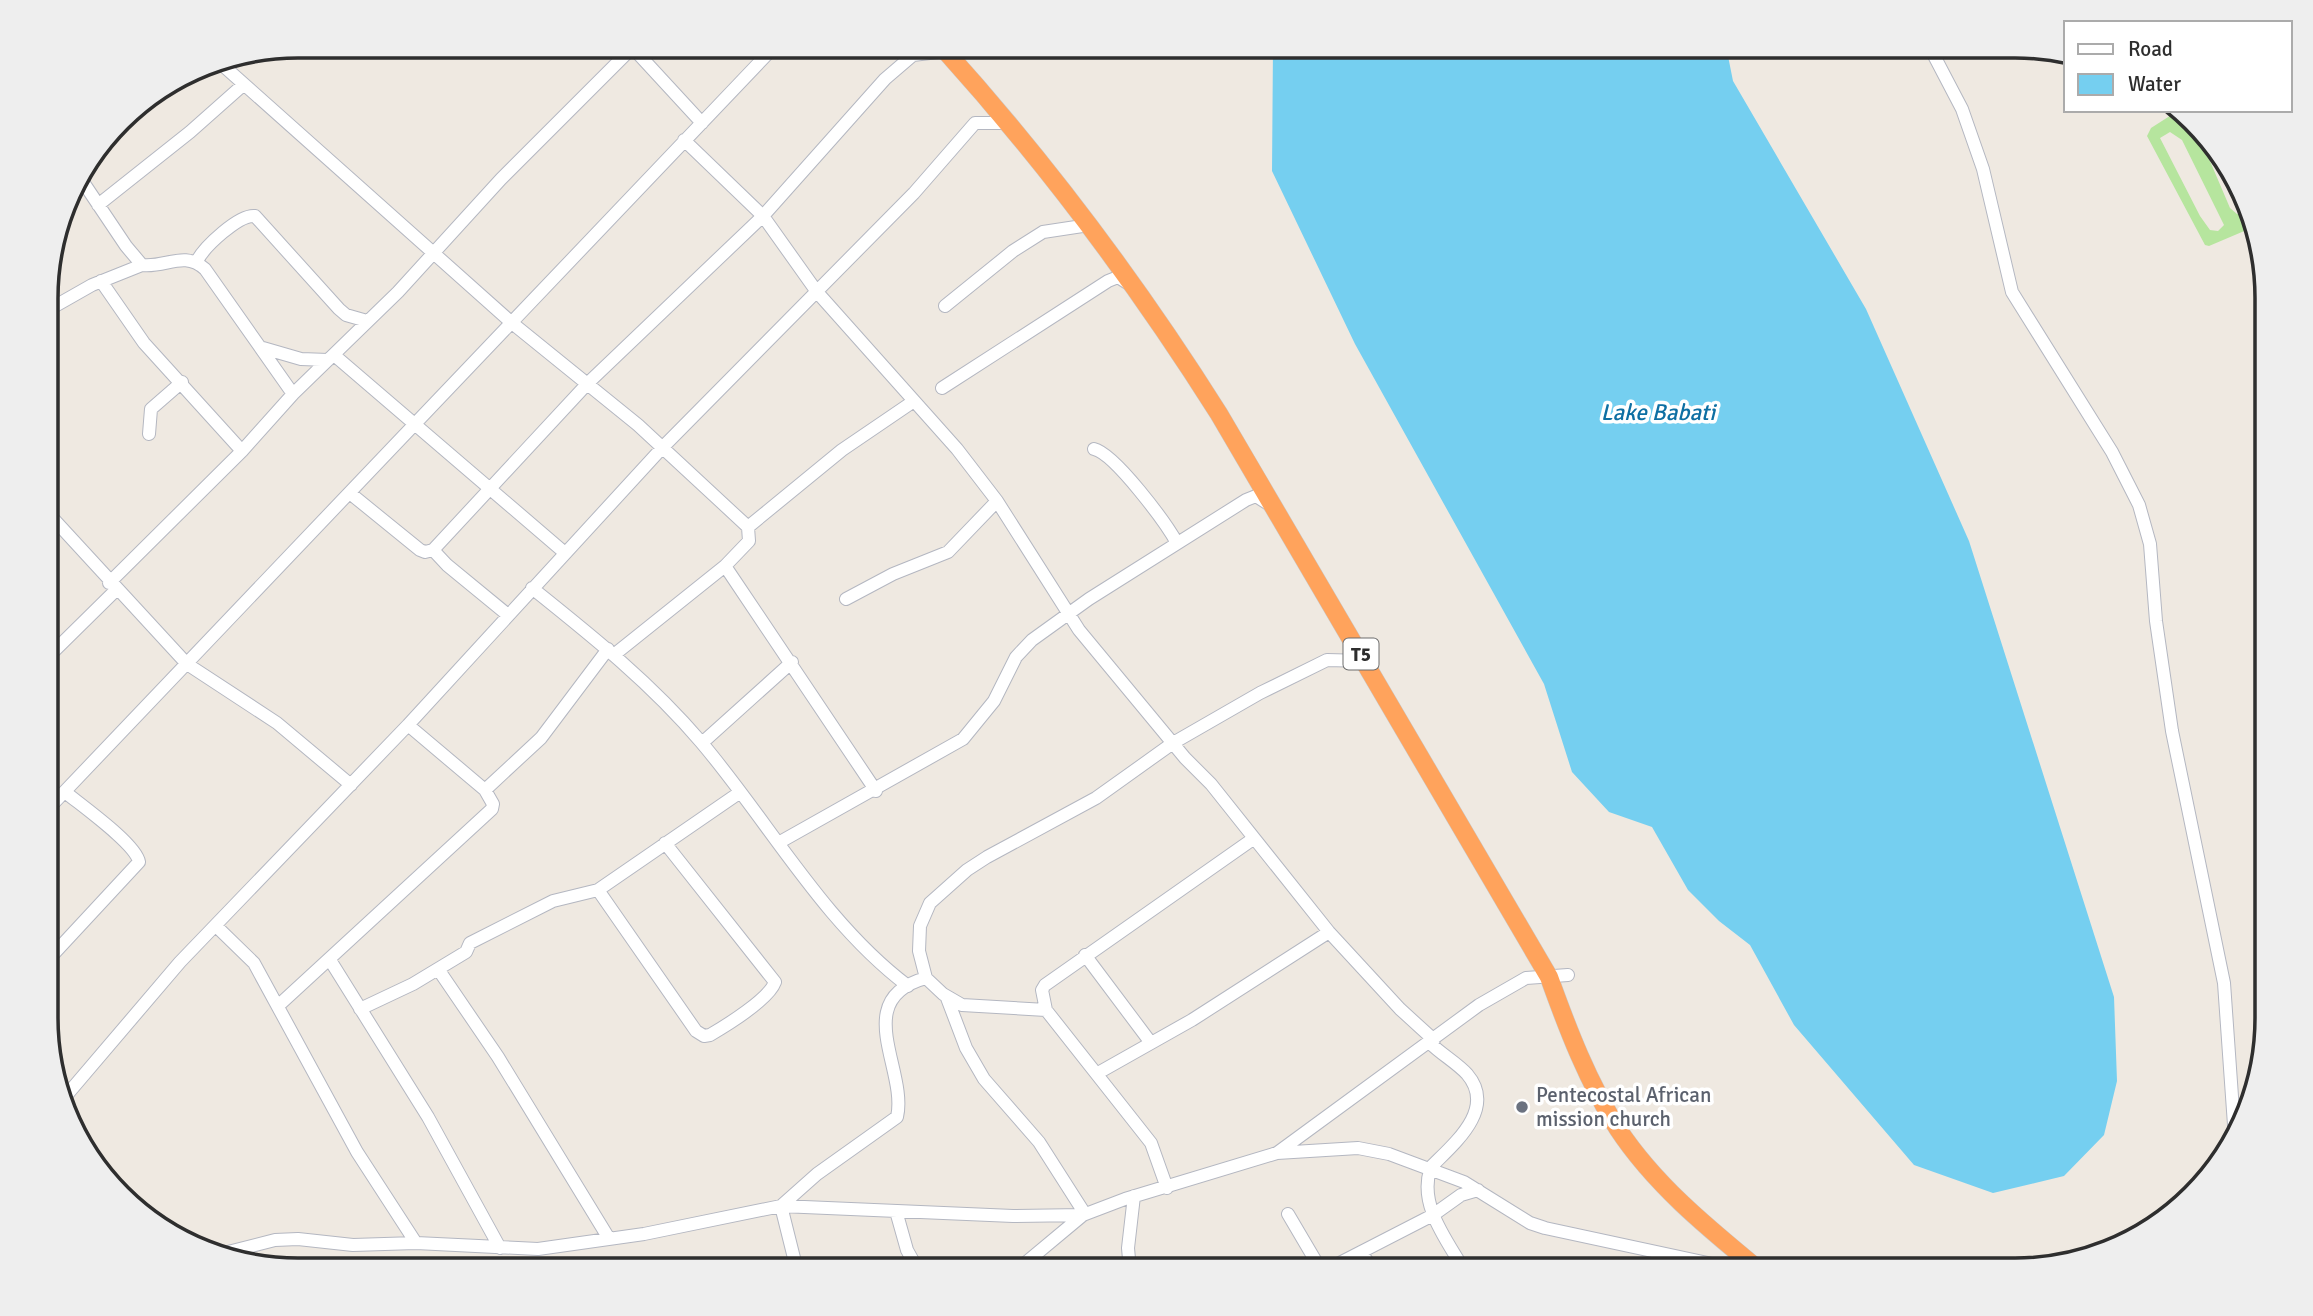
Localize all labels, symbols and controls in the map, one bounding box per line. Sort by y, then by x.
legend [2064,21,2292,112]
text: Road [2128,36,2173,62]
text: Water [2128,71,2181,97]
water label: Lake Babati [1601,398,1718,427]
road number: T5 [1344,638,1378,670]
place label: Pentecostal African mission church [1536,1082,1711,1132]
marker: Pentecostal African mission church [1514,1099,1530,1115]

